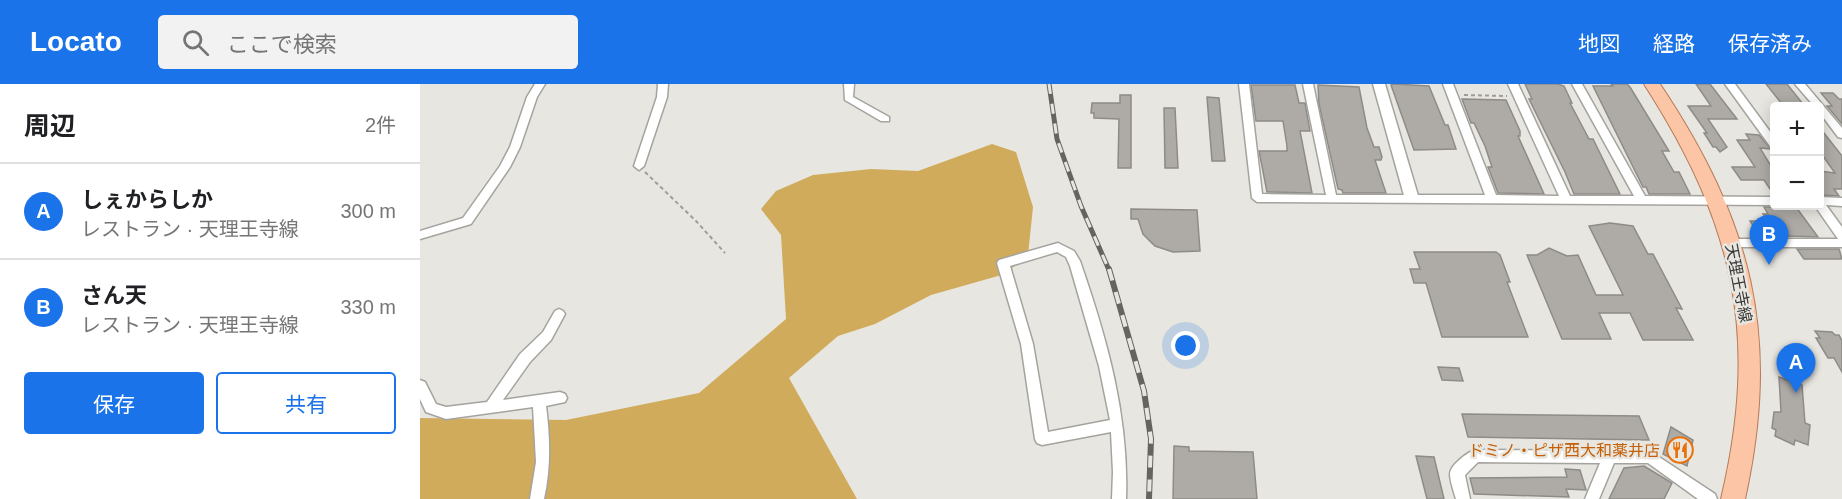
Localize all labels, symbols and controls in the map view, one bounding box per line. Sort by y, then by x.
search box [158,15,578,69]
text: Locato [30,26,122,57]
icon: search [179,26,212,59]
text: ここで検索 [227,32,337,57]
text: 地図 [1578,32,1620,55]
text: 経路 [1653,32,1695,55]
text: 保存済み [1728,32,1812,55]
map controls [1770,102,1824,210]
button: + [1770,102,1824,156]
text: 周辺 [24,111,76,141]
text: 2件 [365,114,396,136]
button: − [1770,156,1824,210]
text: しぇからしか [81,187,213,212]
text: A [36,200,51,222]
text: 300 m [340,200,396,222]
pin: B [1750,216,1788,265]
text: レストラン · 天理王寺線 [81,218,299,240]
street label: 天理王寺線 [1723,242,1754,324]
text: さん天 [81,283,147,308]
text: B [36,296,51,318]
text: 330 m [340,296,396,318]
text: レストラン · 天理王寺線 [81,314,299,336]
your location [1171,331,1200,360]
pin: A [1776,344,1816,393]
button: 保存 [24,372,204,434]
button: 共有 [216,372,396,434]
restaurant icon: ドミノ・ピザ西大和薬井店 [1665,435,1695,465]
place label: ドミノ・ピザ西大和薬井店 [1468,442,1660,459]

